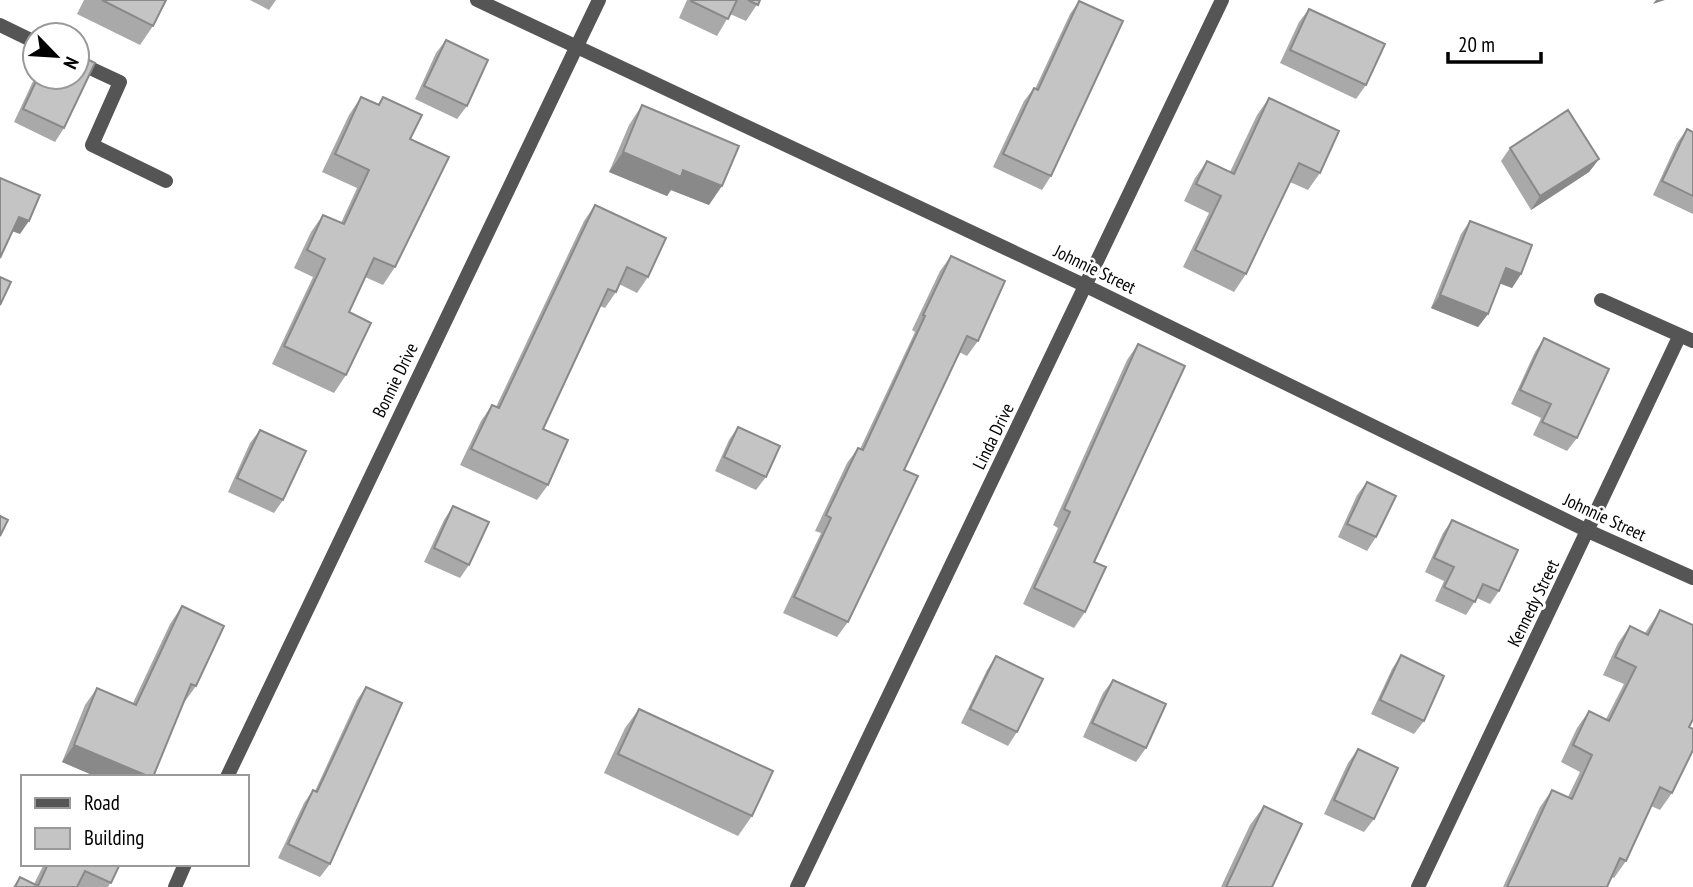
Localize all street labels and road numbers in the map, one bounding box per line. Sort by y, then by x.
street label: Johnnie Street [1049,239,1140,299]
street label: Bonnie Drive [367,339,423,421]
street label: Linda Drive [967,399,1019,473]
street label: Johnnie Street [1559,488,1650,546]
street label: Kennedy Street [1502,556,1564,650]

